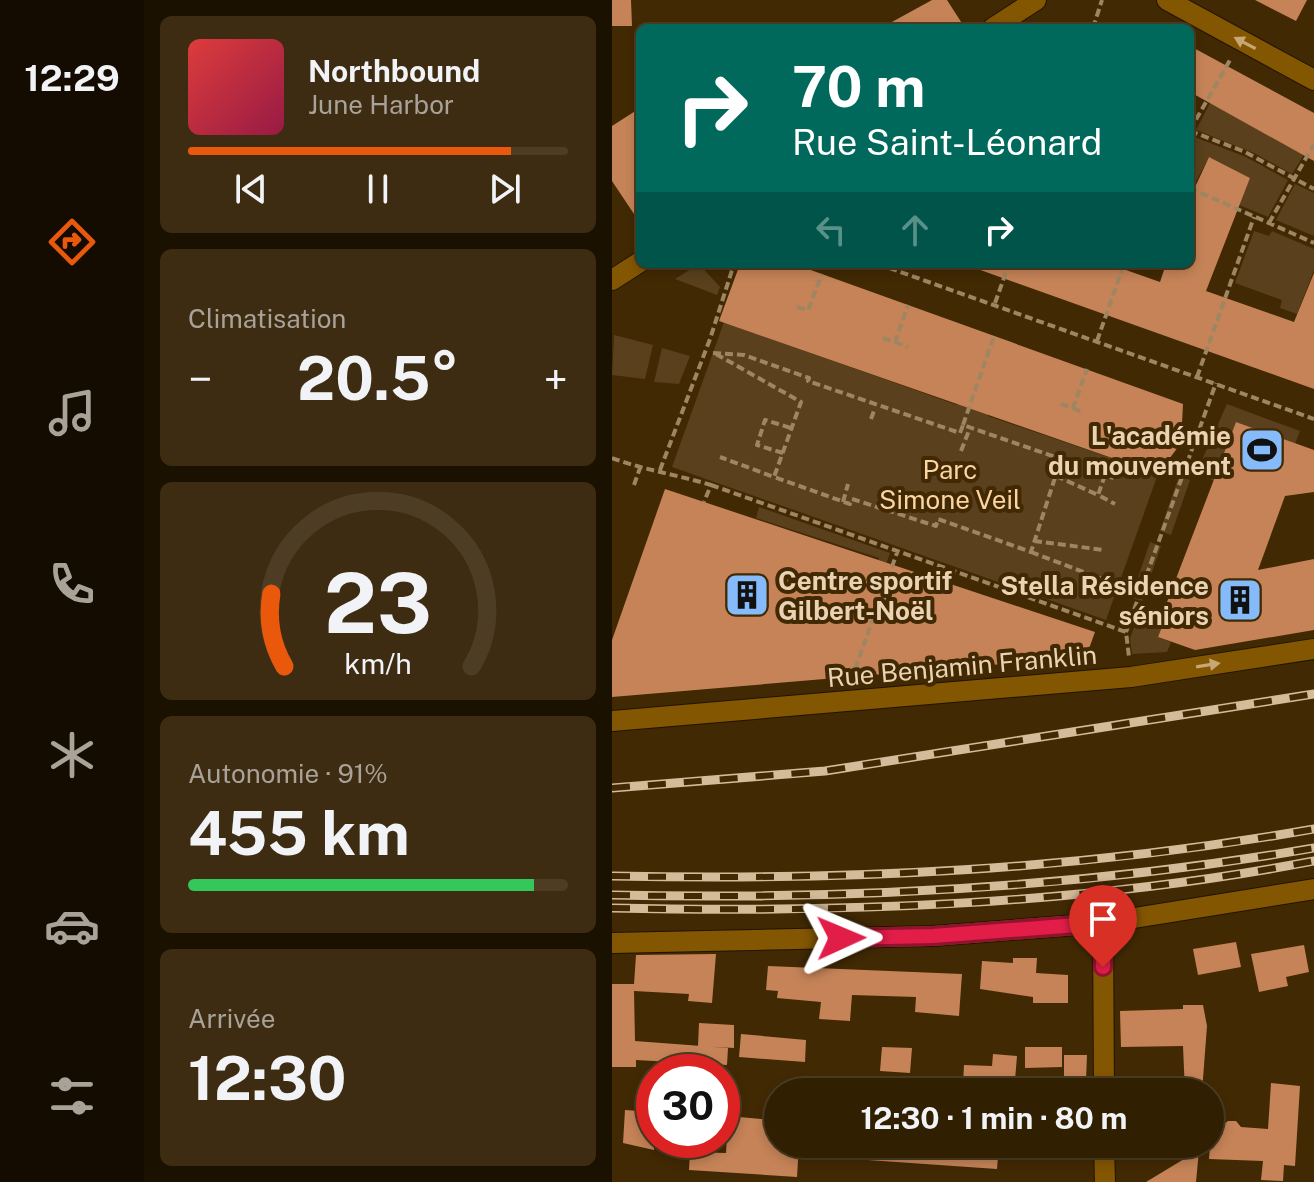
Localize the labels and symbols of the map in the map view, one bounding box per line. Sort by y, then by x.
one-way arrow [1234,36,1257,49]
place label: L'académie du mouvement [1048,420,1231,481]
sports icon: L'académie du mouvement [1238,426,1286,474]
park label: Parc Simone Veil [879,454,1021,515]
place label: Centre sportif Gilbert-Noël [778,565,952,626]
place label: Stella Résidence séniors [1000,570,1209,631]
building icon: Centre sportif Gilbert-Noël [723,571,771,619]
building icon: Stella Résidence séniors [1216,576,1264,624]
street label: Rue Benjamin Franklin [826,639,1098,693]
one-way arrow [1196,658,1221,671]
pin [1069,885,1137,967]
position arrow [799,896,883,980]
speed limit sign: 30 [636,1054,740,1158]

